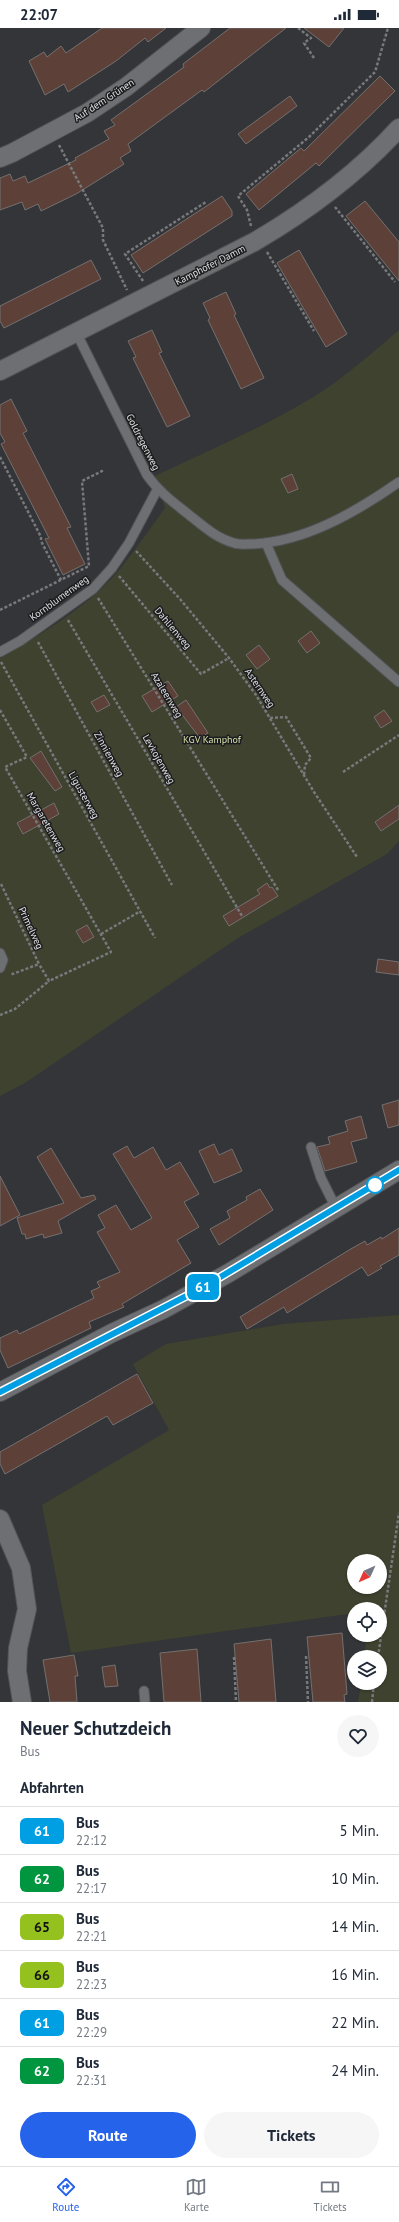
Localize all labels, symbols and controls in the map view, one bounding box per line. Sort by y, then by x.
text: 22:07 [20,5,58,24]
street label: Auf dem Grünen [71,76,137,124]
street label: Kamphofer Damm [173,242,247,288]
street label: Goldregenweg [123,412,163,472]
street label: Kornblumenweg [27,572,91,624]
street label: Dahlienweg [152,604,194,652]
street label: Asternweg [242,666,278,710]
street label: Azaleenweg [148,670,186,720]
street label: Zinnienweg [91,729,127,779]
street label: Levkojenweg [140,732,178,786]
park label: KGV Kamphof [183,733,242,746]
street label: Ligusterweg [66,769,102,821]
street label: Margaretenweg [24,790,68,854]
street label: Primelweg [16,905,46,951]
unlabelled marker [366,1176,384,1194]
line badge: 61 [185,1274,221,1300]
text: 61 [195,1278,211,1296]
north arrow [347,1554,387,1594]
map controls [347,1554,387,1690]
button: locate [347,1602,387,1642]
button: layers [347,1650,387,1690]
button: heart [337,1715,379,1757]
text: Neuer Schutzdeich [20,1716,171,1740]
text: Bus [20,1743,40,1760]
text: Abfahrten [20,1778,84,1797]
text: Bus [76,1813,99,1832]
text: 5 Min. [340,1821,379,1840]
text: 61 [34,1822,50,1840]
text: 22:12 [76,1832,107,1849]
text: Bus [76,1861,99,1880]
text: 10 Min. [331,1869,379,1888]
text: 62 [34,1870,50,1888]
text: 22:17 [76,1880,107,1897]
text: Bus [76,1909,99,1928]
text: 14 Min. [331,1917,379,1936]
text: 65 [34,1918,50,1936]
text: 22:21 [76,1928,107,1945]
text: Bus [76,1957,99,1976]
text: 16 Min. [331,1965,379,1984]
text: 66 [34,1966,50,1984]
text: 22:23 [76,1976,107,1993]
text: Bus [76,2005,99,2024]
text: 22 Min. [331,2013,379,2032]
text: 61 [34,2014,50,2032]
text: 22:29 [76,2024,107,2041]
text: Bus [76,2053,99,2072]
text: 24 Min. [331,2061,379,2080]
text: 62 [34,2062,50,2080]
text: 22:31 [76,2072,107,2089]
button: Route [20,2112,196,2158]
button: Tickets [204,2112,379,2158]
tab: Route [52,2176,79,2214]
tab: Karte [184,2176,209,2214]
tab: Tickets [314,2176,347,2214]

